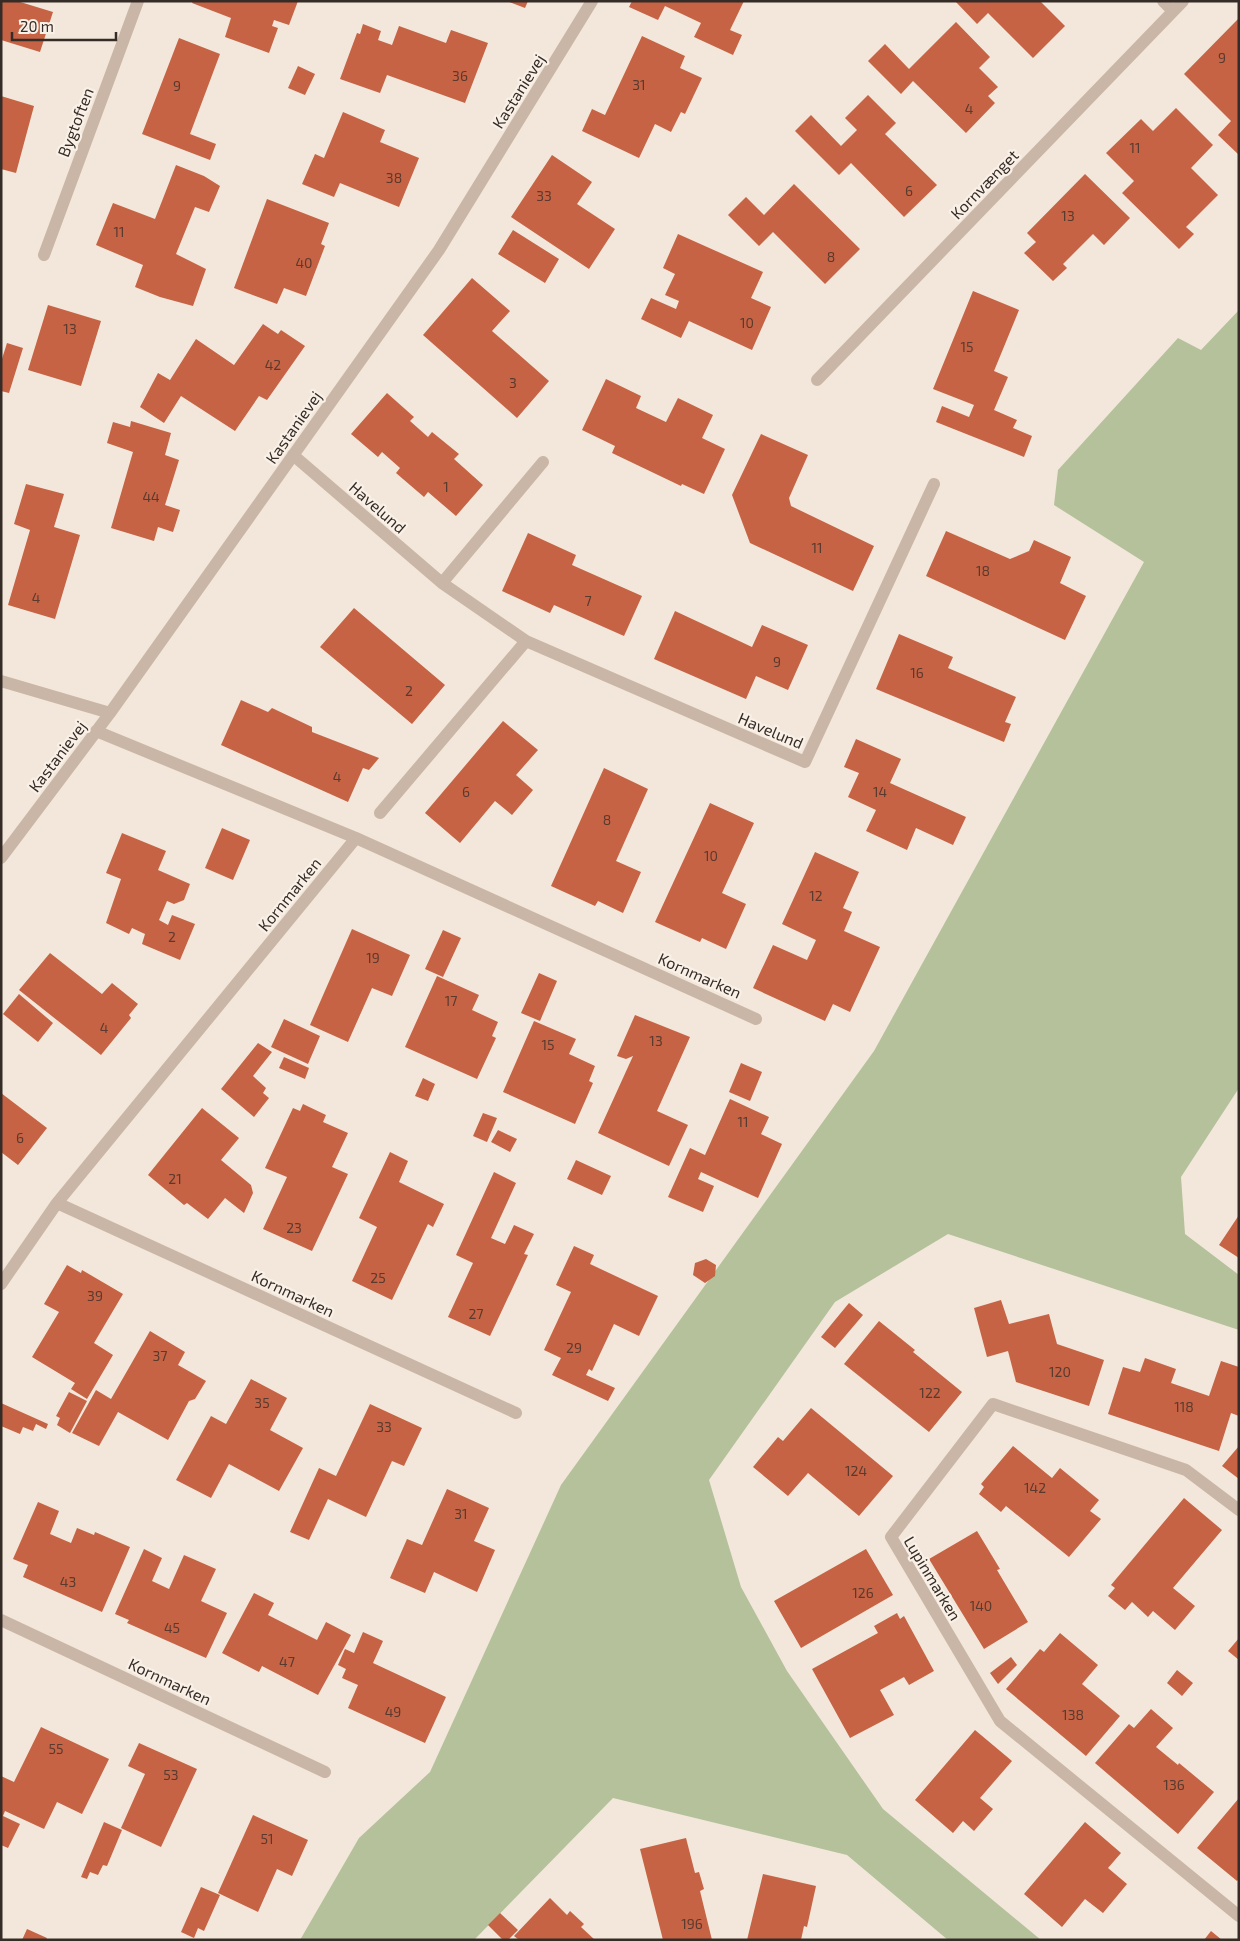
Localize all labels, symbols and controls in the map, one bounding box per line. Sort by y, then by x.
scale bar [12,10,116,42]
text: 20 m [20,17,54,35]
house number: 9 [1218,49,1226,66]
street label: Kastanievej [488,50,549,132]
house number: 36 [452,67,468,84]
house number: 31 [632,76,646,93]
house number: 9 [173,77,181,94]
street label: Bygtoften [53,85,97,159]
house number: 4 [965,100,973,117]
house number: 11 [1129,139,1141,156]
street label: Kornvænget [946,145,1022,223]
house number: 38 [386,169,402,186]
house number: 6 [905,182,913,199]
house number: 33 [536,187,552,204]
house number: 13 [1061,207,1075,224]
house number: 11 [113,223,125,240]
house number: 8 [827,248,835,265]
house number: 40 [295,254,313,271]
house number: 10 [740,314,754,331]
house number: 13 [63,320,77,337]
house number: 15 [960,338,974,355]
house number: 42 [265,356,281,373]
house number: 3 [509,374,517,391]
street label: Kastanievej [261,387,326,467]
street label: Havelund [346,477,410,537]
house number: 1 [443,478,449,495]
house number: 44 [142,488,160,505]
house number: 11 [811,539,823,556]
house number: 18 [976,562,990,579]
house number: 4 [32,589,40,606]
house number: 7 [584,592,592,609]
house number: 9 [773,653,781,670]
house number: 16 [910,664,924,681]
house number: 2 [405,682,413,699]
street label: Havelund [736,708,806,752]
street label: Kastanievej [24,717,91,796]
house number: 4 [333,768,341,785]
house number: 6 [462,783,470,800]
house number: 14 [873,783,887,800]
house number: 8 [603,811,611,828]
house number: 10 [704,847,718,864]
street label: Kornmarken [254,853,324,935]
house number: 12 [809,887,823,904]
house number: 2 [168,928,176,945]
street label: Kornmarken [655,948,745,1002]
house number: 19 [366,949,380,966]
house number: 17 [445,992,457,1009]
house number: 4 [100,1019,108,1036]
house number: 13 [649,1032,663,1049]
house number: 15 [541,1036,555,1053]
house number: 11 [737,1113,749,1130]
house number: 6 [16,1129,24,1146]
house number: 21 [168,1170,182,1187]
house number: 23 [286,1219,302,1236]
street label: Kornmarken [249,1266,337,1320]
house number: 25 [370,1269,386,1286]
house number: 39 [87,1287,103,1304]
house number: 27 [468,1305,484,1322]
house number: 29 [566,1339,582,1356]
house number: 37 [153,1347,167,1364]
house number: 120 [1049,1363,1071,1380]
house number: 122 [919,1384,941,1401]
house number: 35 [254,1394,270,1411]
house number: 118 [1174,1398,1194,1415]
house number: 33 [376,1418,392,1435]
house number: 124 [845,1462,867,1479]
house number: 142 [1024,1479,1046,1496]
house number: 31 [454,1505,468,1522]
street label: Lupinmarken [900,1532,966,1624]
house number: 43 [60,1573,76,1590]
house number: 126 [852,1584,874,1601]
house number: 140 [970,1597,992,1614]
house number: 45 [164,1619,180,1636]
house number: 47 [279,1653,295,1670]
street label: Kornmarken [126,1654,214,1708]
house number: 49 [385,1703,401,1720]
house number: 138 [1062,1706,1084,1723]
house number: 55 [48,1740,64,1757]
house number: 53 [163,1766,179,1783]
house number: 136 [1163,1776,1185,1793]
house number: 51 [260,1830,274,1847]
house number: 196 [681,1915,703,1932]

